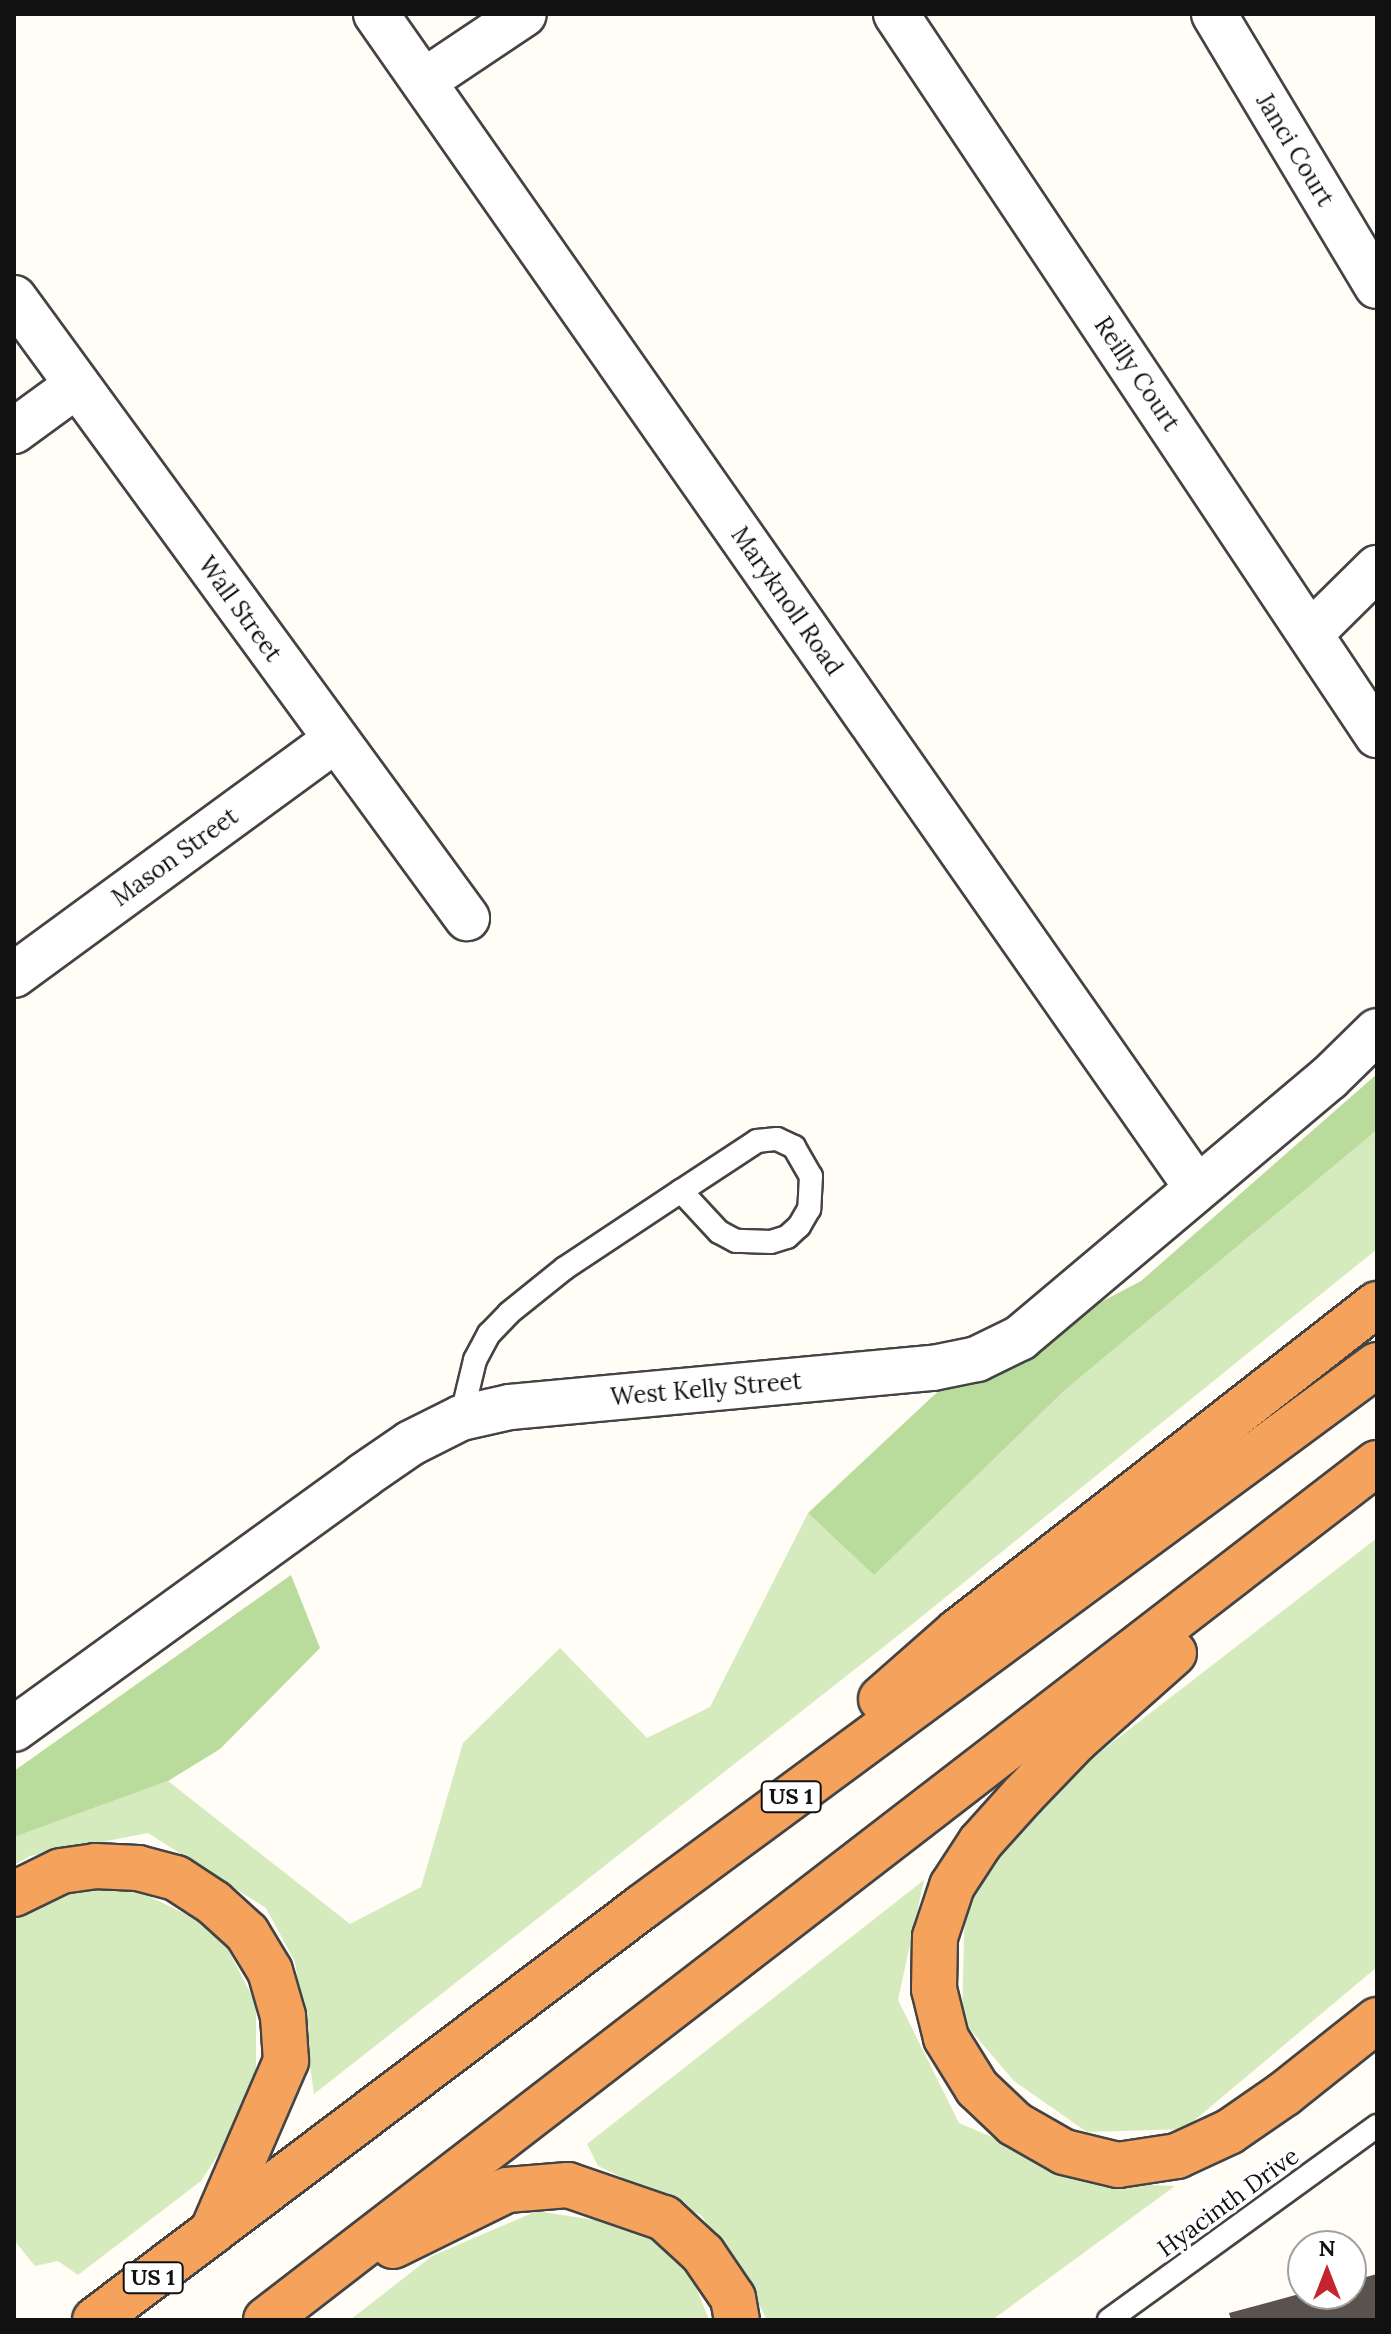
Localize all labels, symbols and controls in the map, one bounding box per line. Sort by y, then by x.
street label: Janci Court [1250,88,1340,212]
street label: Reilly Court [1088,311,1186,437]
street label: Maryknoll Road [725,521,849,681]
street label: Wall Street [192,551,288,667]
street label: Mason Street [106,802,244,912]
street label: West Kelly Street [609,1366,803,1412]
road number: US 1 [759,1779,823,1815]
street label: Hyacinth Drive [1152,2141,1304,2263]
north arrow [1287,2230,1367,2310]
text: N [1318,2234,1336,2262]
road number: US 1 [121,2260,185,2296]

